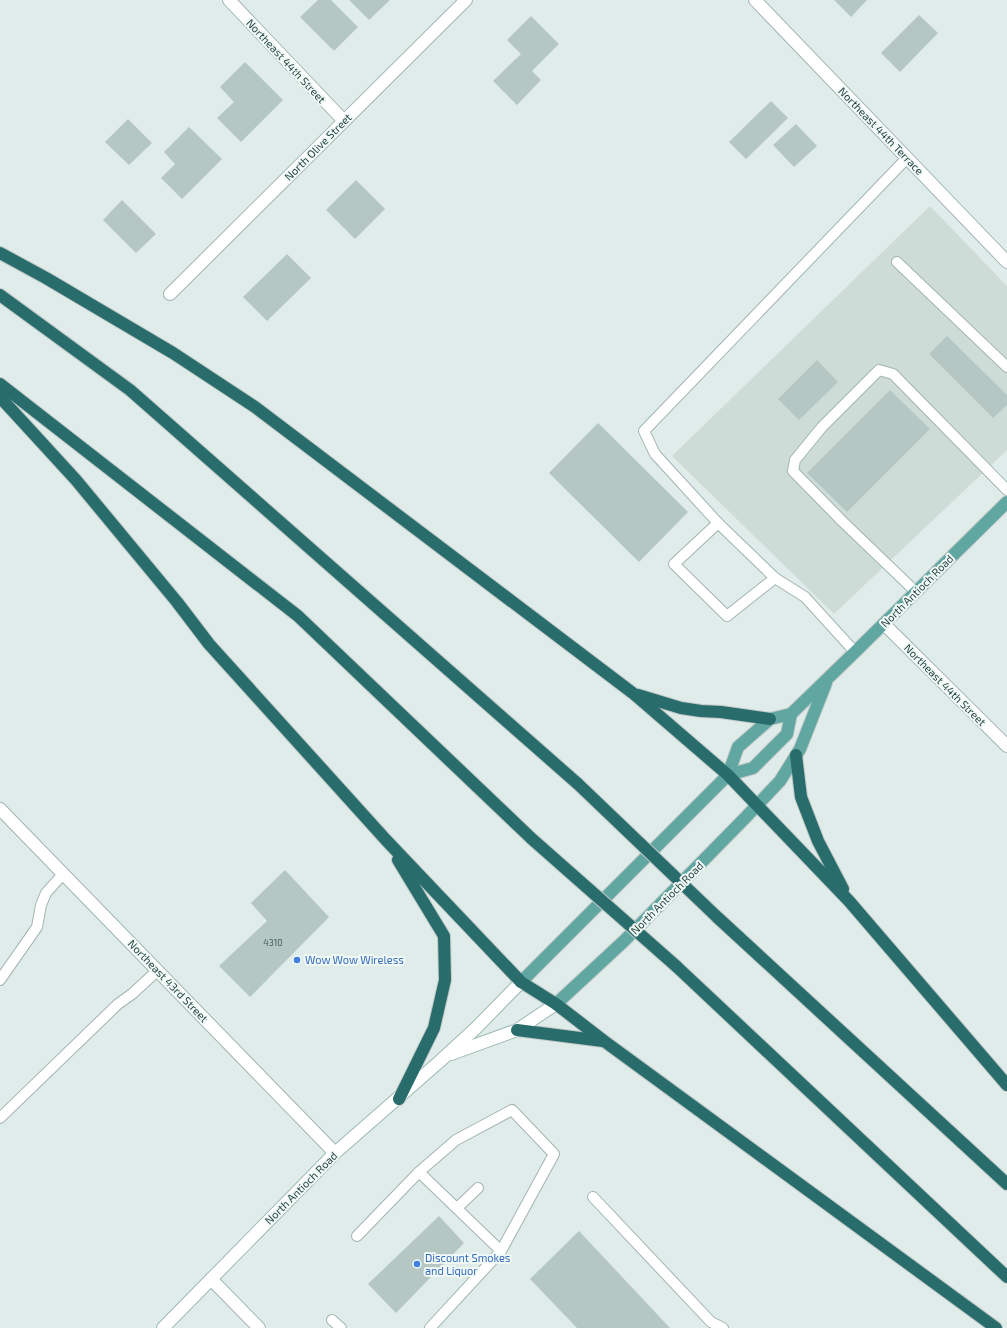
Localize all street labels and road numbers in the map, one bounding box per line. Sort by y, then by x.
street label: Northeast 44th Street [244,16,329,105]
street label: Northeast 44th Terrace [836,84,927,177]
street label: North Olive Street [281,110,354,183]
street label: North Antioch Road [878,552,956,630]
street label: Northeast 44th Street [902,641,989,728]
street label: North Antioch Road [628,859,706,937]
street label: Northeast 43rd Street [126,937,211,1025]
street label: North Antioch Road [262,1149,340,1227]

